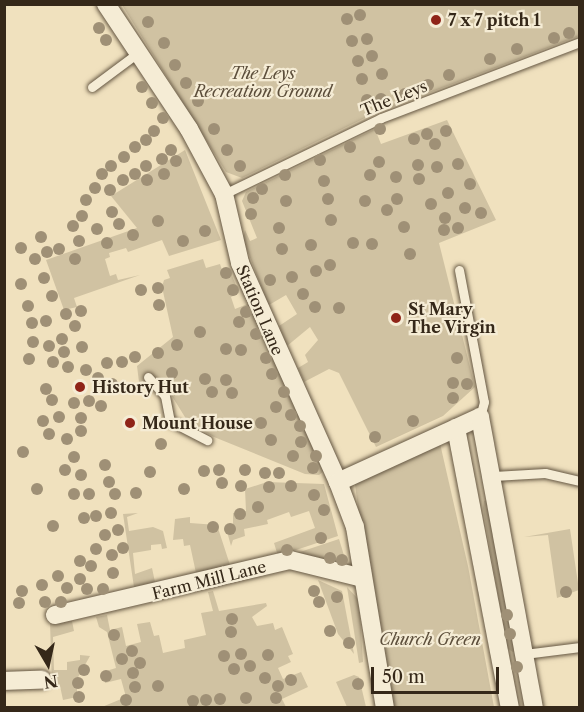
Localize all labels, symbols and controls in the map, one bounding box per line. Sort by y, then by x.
place label: 7 x 7 pitch 1 [448,10,541,30]
marker: 7 x 7 pitch 1 [429,13,443,27]
park label: The Leys Recreation Ground [194,63,332,101]
street label: The Leys [358,76,430,120]
street label: Station Lane [232,262,288,358]
place label: St Mary The Virgin [408,299,496,337]
marker: St Mary The Virgin [389,311,403,325]
place label: History Hut [92,377,189,397]
marker: History Hut [73,380,87,394]
place label: Mount House [142,413,253,433]
marker: Mount House [123,416,137,430]
street label: Farm Mill Lane [150,557,268,603]
park label: Church Green [379,629,481,649]
north arrow [18,634,78,694]
scale bar [374,655,502,693]
text: 50 m [382,666,425,688]
text: N [42,671,59,693]

